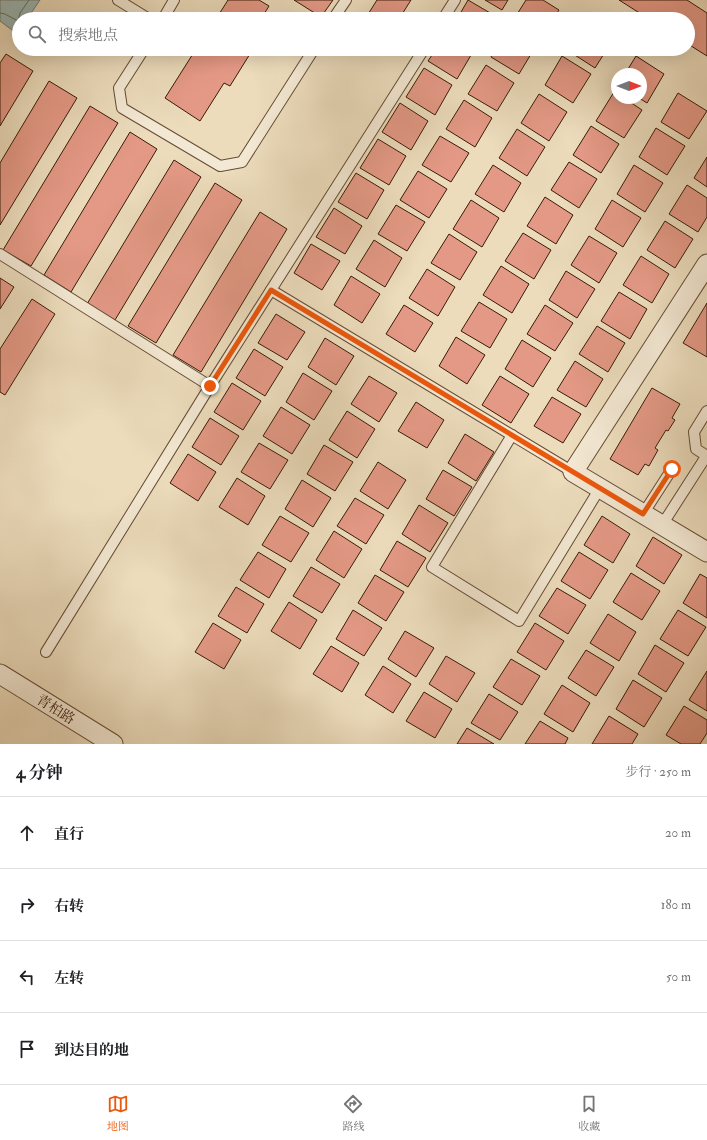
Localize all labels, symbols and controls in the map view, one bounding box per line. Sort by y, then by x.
search box [12,12,695,56]
icon: search [26,23,48,45]
text: 搜索地点 [58,26,118,45]
north arrow [611,68,647,104]
route end [201,377,219,395]
route start [663,460,681,478]
street label: 青柏路 [33,691,78,728]
text: 4 分钟 [16,762,63,783]
text: 步行 · 250 m [625,764,691,780]
icon: ahead [16,822,38,844]
text: 直行 [54,825,84,844]
text: 20 m [665,825,691,841]
icon: right [16,894,38,916]
text: 右转 [54,897,84,916]
text: 180 m [661,897,691,913]
icon: left [16,966,38,988]
text: 左转 [54,969,84,988]
text: 50 m [666,969,691,985]
icon: arrive [16,1038,38,1060]
text: 到达目的地 [54,1041,129,1060]
tab: 地图 [107,1093,129,1133]
tab: 路线 [342,1093,364,1133]
tab: 收藏 [578,1093,600,1133]

